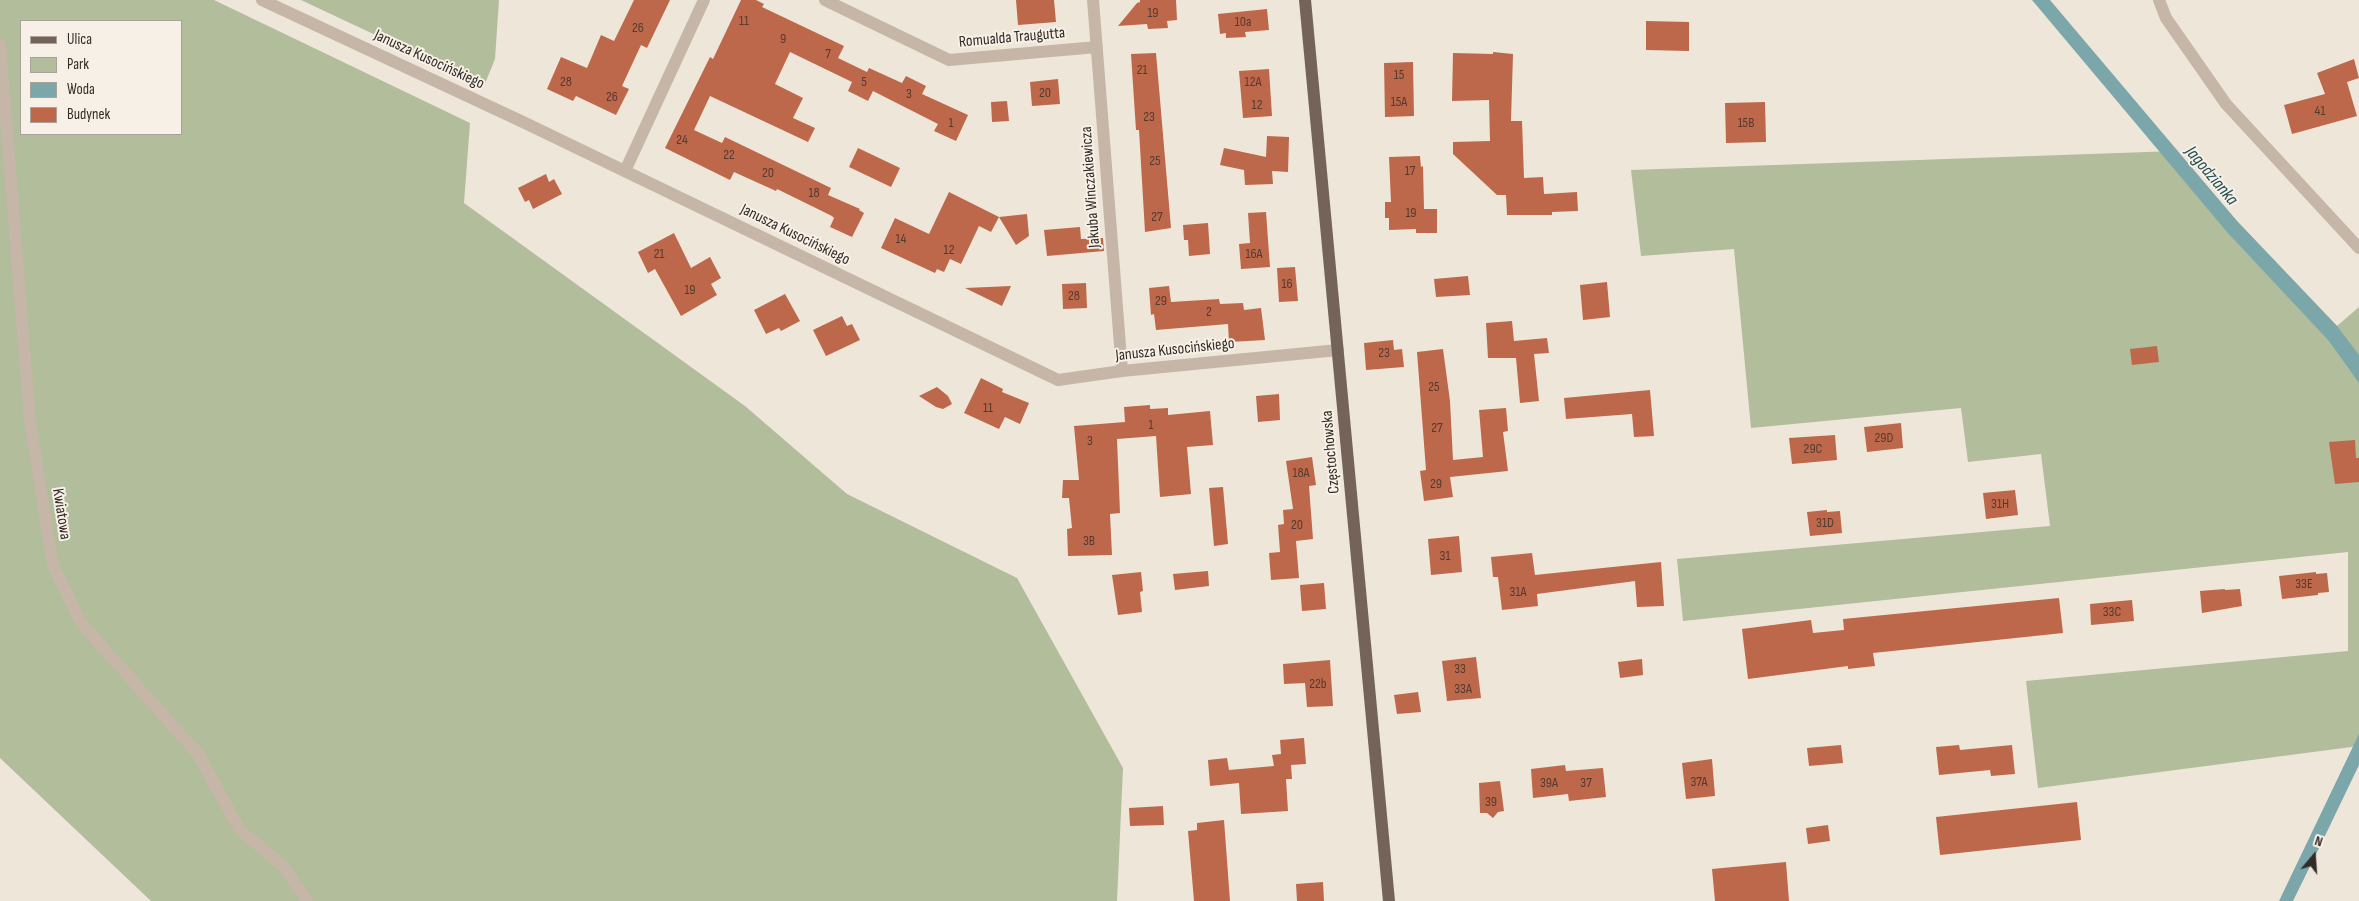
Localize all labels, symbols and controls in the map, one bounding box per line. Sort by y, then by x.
house number: 19 [1147,5,1159,21]
house number: 11 [739,13,749,29]
house number: 10a [1235,14,1251,30]
legend [20,20,182,135]
house number: 26 [632,20,644,36]
street label: Romualda Traugutta [958,24,1066,52]
street label: Janusza Kusocińskiego [371,26,487,94]
text: Ulica [67,30,92,49]
house number: 9 [780,31,786,47]
house number: 7 [825,46,831,62]
text: Park [67,55,89,74]
house number: 21 [1137,62,1147,78]
house number: 15 [1394,67,1404,83]
house number: 28 [560,74,572,90]
house number: 5 [861,74,867,90]
house number: 12A [1245,74,1261,90]
text: Woda [67,80,95,99]
house number: 20 [1039,85,1051,101]
house number: 3 [906,86,912,102]
house number: 26 [606,89,618,105]
house number: 15A [1391,94,1407,110]
house number: 12 [1252,97,1262,113]
house number: 41 [2315,103,2325,119]
text: Budynek [67,105,110,124]
house number: 23 [1143,109,1155,125]
house number: 1 [949,115,953,131]
house number: 15B [1738,115,1754,131]
street label: Jakuba Winczakiewicza [1077,126,1105,248]
house number: 24 [676,132,688,148]
water label: Jagodzianka [2180,142,2242,210]
house number: 22 [723,147,735,163]
house number: 25 [1149,153,1161,169]
house number: 17 [1405,163,1415,179]
house number: 20 [762,165,774,181]
house number: 18 [808,185,820,201]
street label: Janusza Kusocińskiego [737,200,853,270]
house number: 19 [1405,205,1417,221]
house number: 27 [1151,209,1163,225]
house number: 14 [896,231,906,247]
house number: 12 [944,242,954,258]
house number: 21 [654,246,664,262]
house number: 16A [1245,246,1263,262]
house number: 16 [1281,276,1293,292]
house number: 19 [684,282,696,298]
house number: 28 [1068,288,1080,304]
house number: 29 [1155,293,1167,309]
house number: 2 [1206,304,1212,320]
street label: Janusza Kusocińskiego [1115,334,1235,366]
house number: 23 [1378,345,1390,361]
house number: 25 [1428,379,1440,395]
house number: 11 [983,400,993,416]
street label: Częstochowska [1318,410,1344,494]
house number: 1 [1149,417,1153,433]
house number: 27 [1431,420,1443,436]
house number: 29D [1875,430,1893,446]
house number: 3 [1087,433,1093,449]
house number: 29C [1804,441,1822,457]
house number: 18A [1292,465,1310,481]
house number: 29 [1430,476,1442,492]
street label: Kwiatowa [47,487,75,541]
house number: 31H [1991,496,2009,512]
house number: 31D [1816,515,1834,531]
house number: 20 [1291,517,1303,533]
house number: 3B [1083,533,1095,549]
house number: 31 [1440,548,1450,564]
house number: 33E [2295,576,2313,592]
house number: 31A [1510,584,1526,600]
house number: 33C [2103,604,2121,620]
house number: 33 [1454,661,1466,677]
house number: 22b [1309,676,1327,692]
house number: 33A [1454,681,1472,697]
house number: 37A [1690,774,1708,790]
house number: 39A [1540,775,1558,791]
house number: 37 [1580,775,1592,791]
house number: 39 [1485,794,1497,810]
north arrow [2289,831,2339,881]
text: N [2313,832,2325,850]

